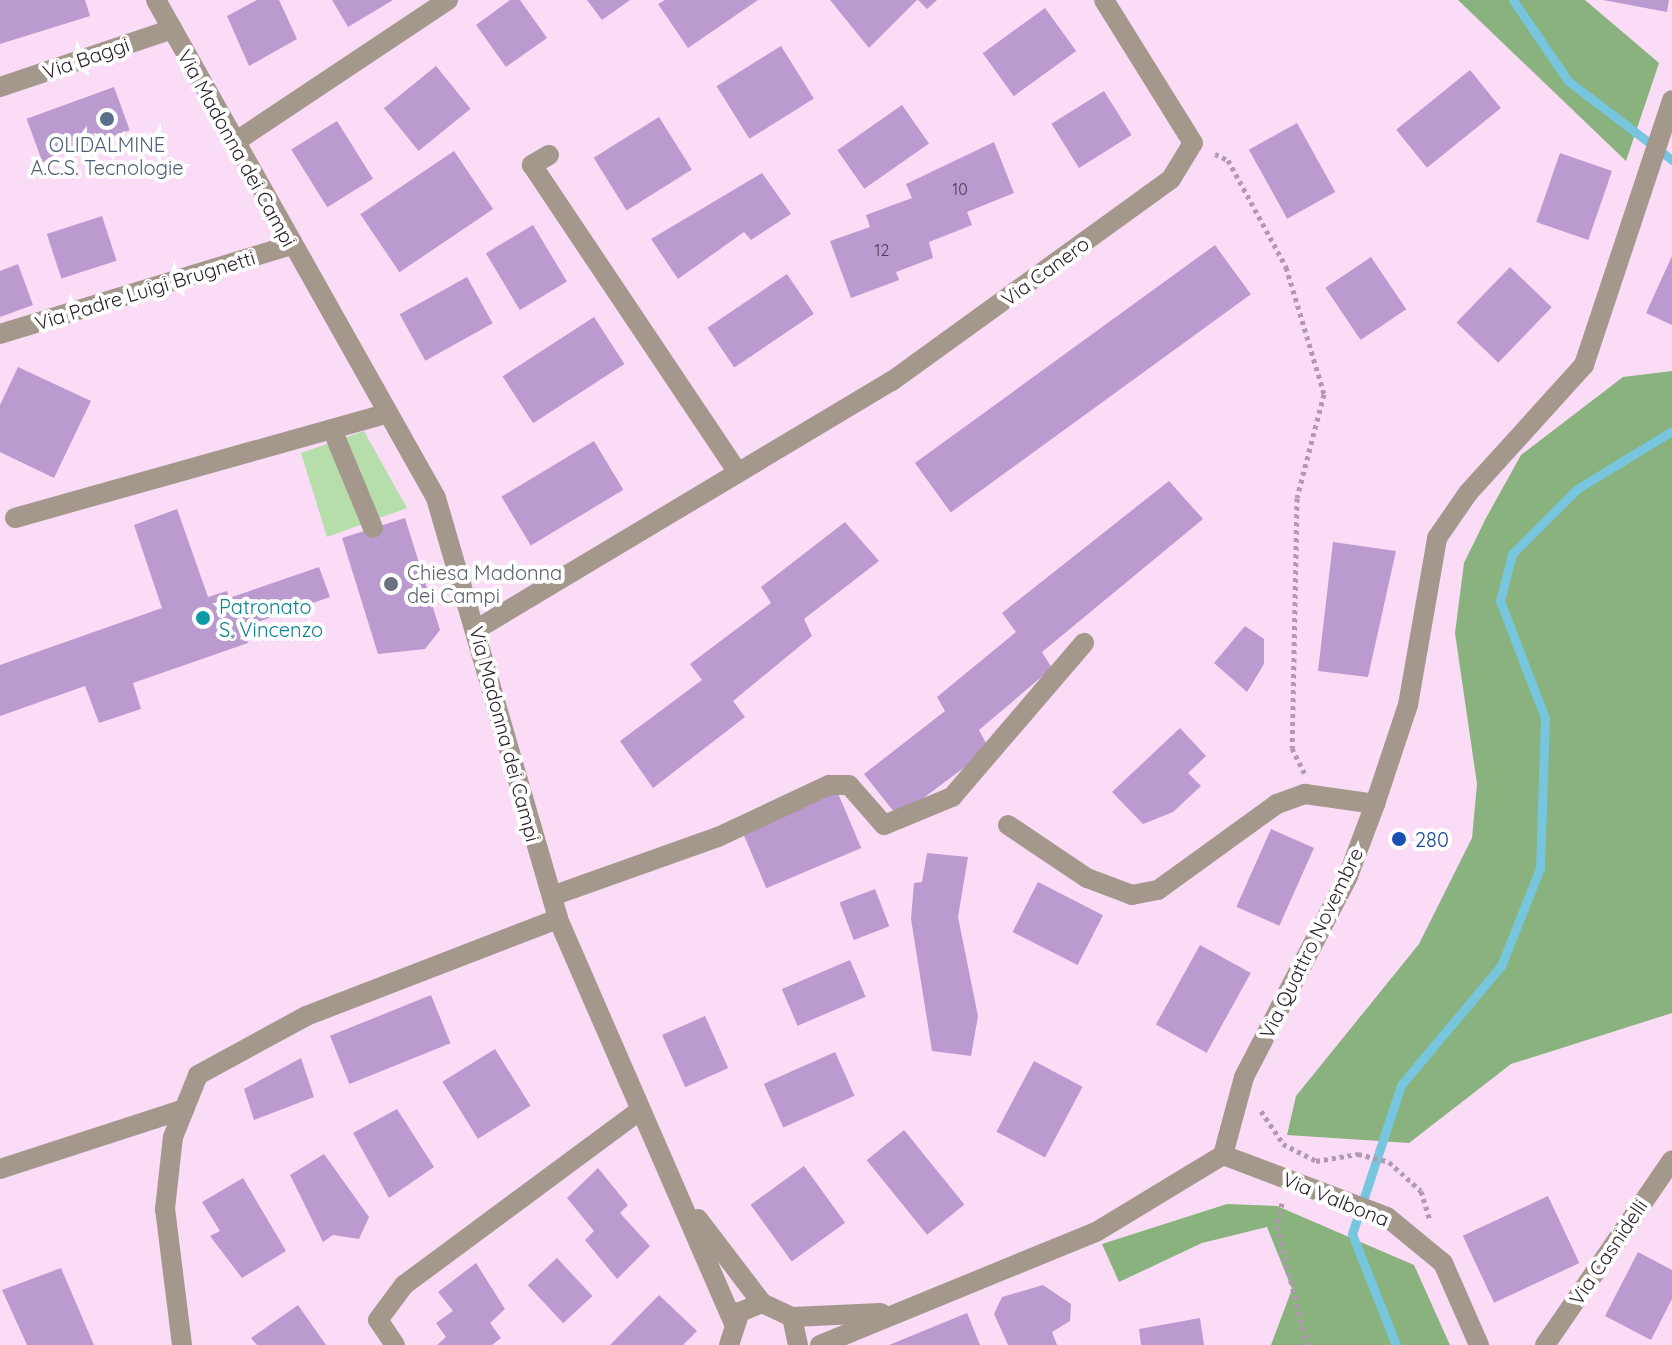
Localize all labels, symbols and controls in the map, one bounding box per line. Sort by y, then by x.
street label: Via Baggi [40,32,132,84]
street label: Via Madonna dei Campi [173,45,301,251]
marker: OLIDALMINE A.C.S. Tecnologie [98,110,116,128]
place label: OLIDALMINE A.C.S. Tecnologie [30,132,184,179]
house number: 10 [952,179,968,199]
street label: Via Canero [996,231,1094,311]
house number: 12 [875,240,889,260]
street label: Via Padre Luigi Brugnetti [32,245,258,335]
place label: Chiesa Madonna dei Campi [407,560,562,607]
marker: Chiesa Madonna dei Campi [382,575,400,593]
place label: Patronato S. Vincenzo [219,594,323,641]
marker: Patronato S. Vincenzo [194,609,212,627]
street label: Via Madonna dei Campi [465,624,545,844]
place label: 280 [1415,827,1449,851]
marker: 280 [1390,830,1408,848]
street label: Via Quattro Novembre [1254,843,1368,1043]
street label: Via Valbona [1279,1167,1393,1231]
street label: Via Casnidelli [1564,1195,1652,1309]

